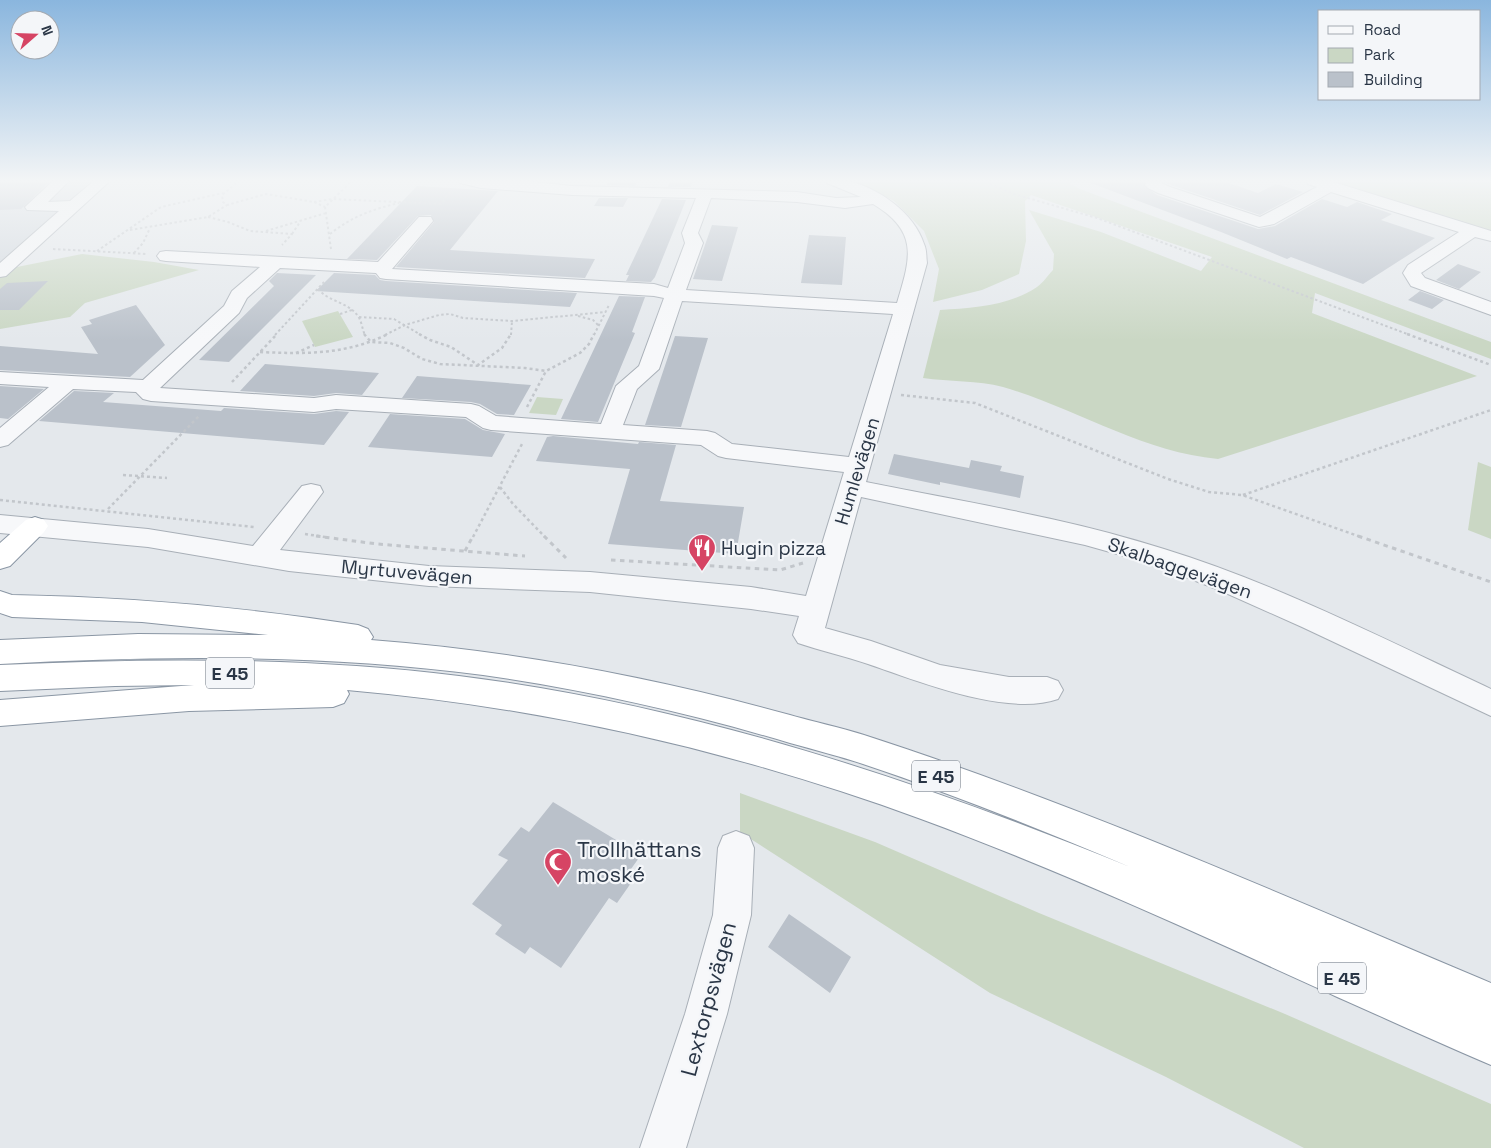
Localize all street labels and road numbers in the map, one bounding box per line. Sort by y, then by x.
street label: Humlevägen [829,414,885,528]
street label: Skalbaggevägen [1104,532,1256,604]
street label: Myrtuvevägen [340,554,474,590]
road number: E 45 [206,658,254,688]
road number: E 45 [912,760,960,791]
street label: Lextorpsvägen [674,919,742,1079]
road number: E 45 [1318,962,1366,994]

